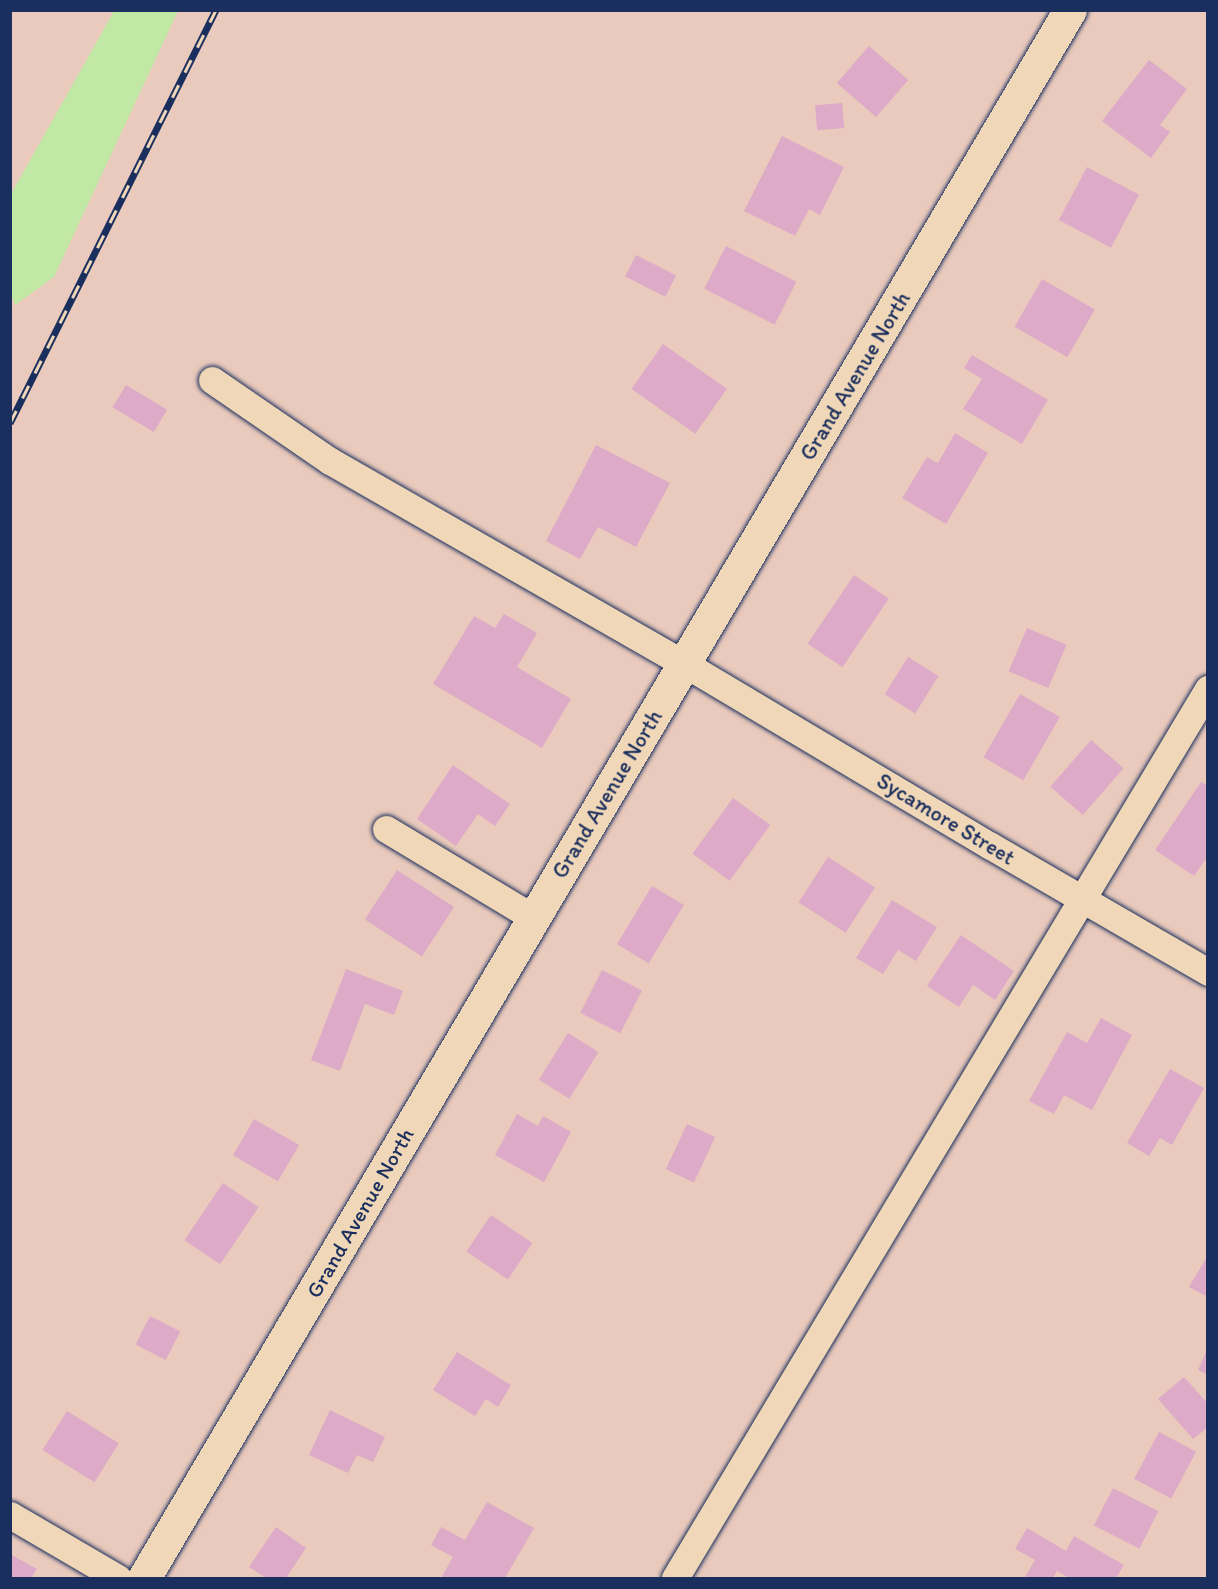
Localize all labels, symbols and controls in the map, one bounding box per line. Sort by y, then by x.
street label: Grand Avenue North [794,287,916,465]
street label: Grand Avenue North [546,705,668,883]
street label: Sycamore Street [872,767,1020,871]
street label: Grand Avenue North [300,1123,420,1303]

